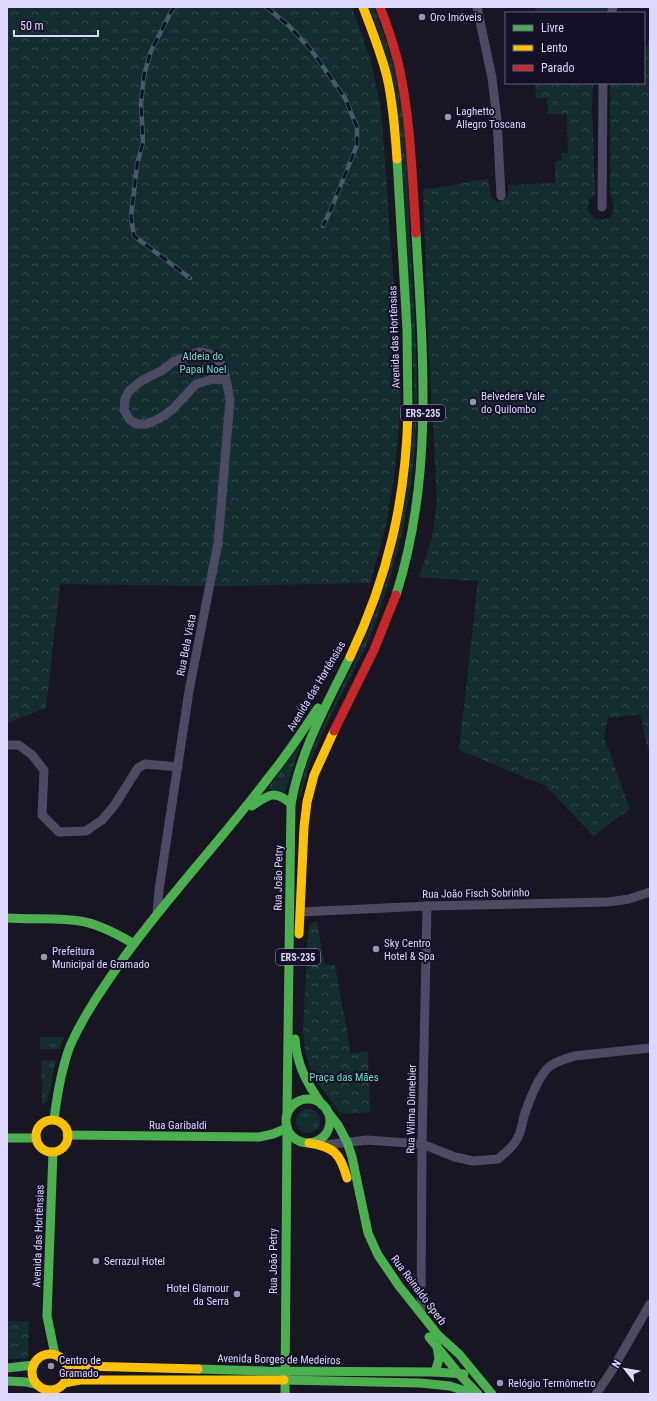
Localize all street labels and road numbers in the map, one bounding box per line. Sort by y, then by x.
street label: Avenida das Hortênsias [386,285,403,389]
road number: ERS-235 [401,405,445,421]
street label: Rua Bela Vista [174,613,199,677]
street label: Avenida das Hortênsias [284,639,348,734]
street label: Rua João Petry [271,845,286,911]
street label: Rua João Fisch Sobrinho [422,886,530,901]
road number: ERS-235 [276,949,320,965]
street label: Rua Wilma Dinnebier [404,1063,419,1154]
street label: Rua Garibaldi [149,1119,207,1132]
street label: Avenida das Hortênsias [30,1184,47,1288]
street label: Rua João Petry [267,1228,280,1294]
street label: Rua Reinaldo Sperb [388,1253,449,1328]
street label: Avenida Borges de Medeiros [217,1352,341,1367]

